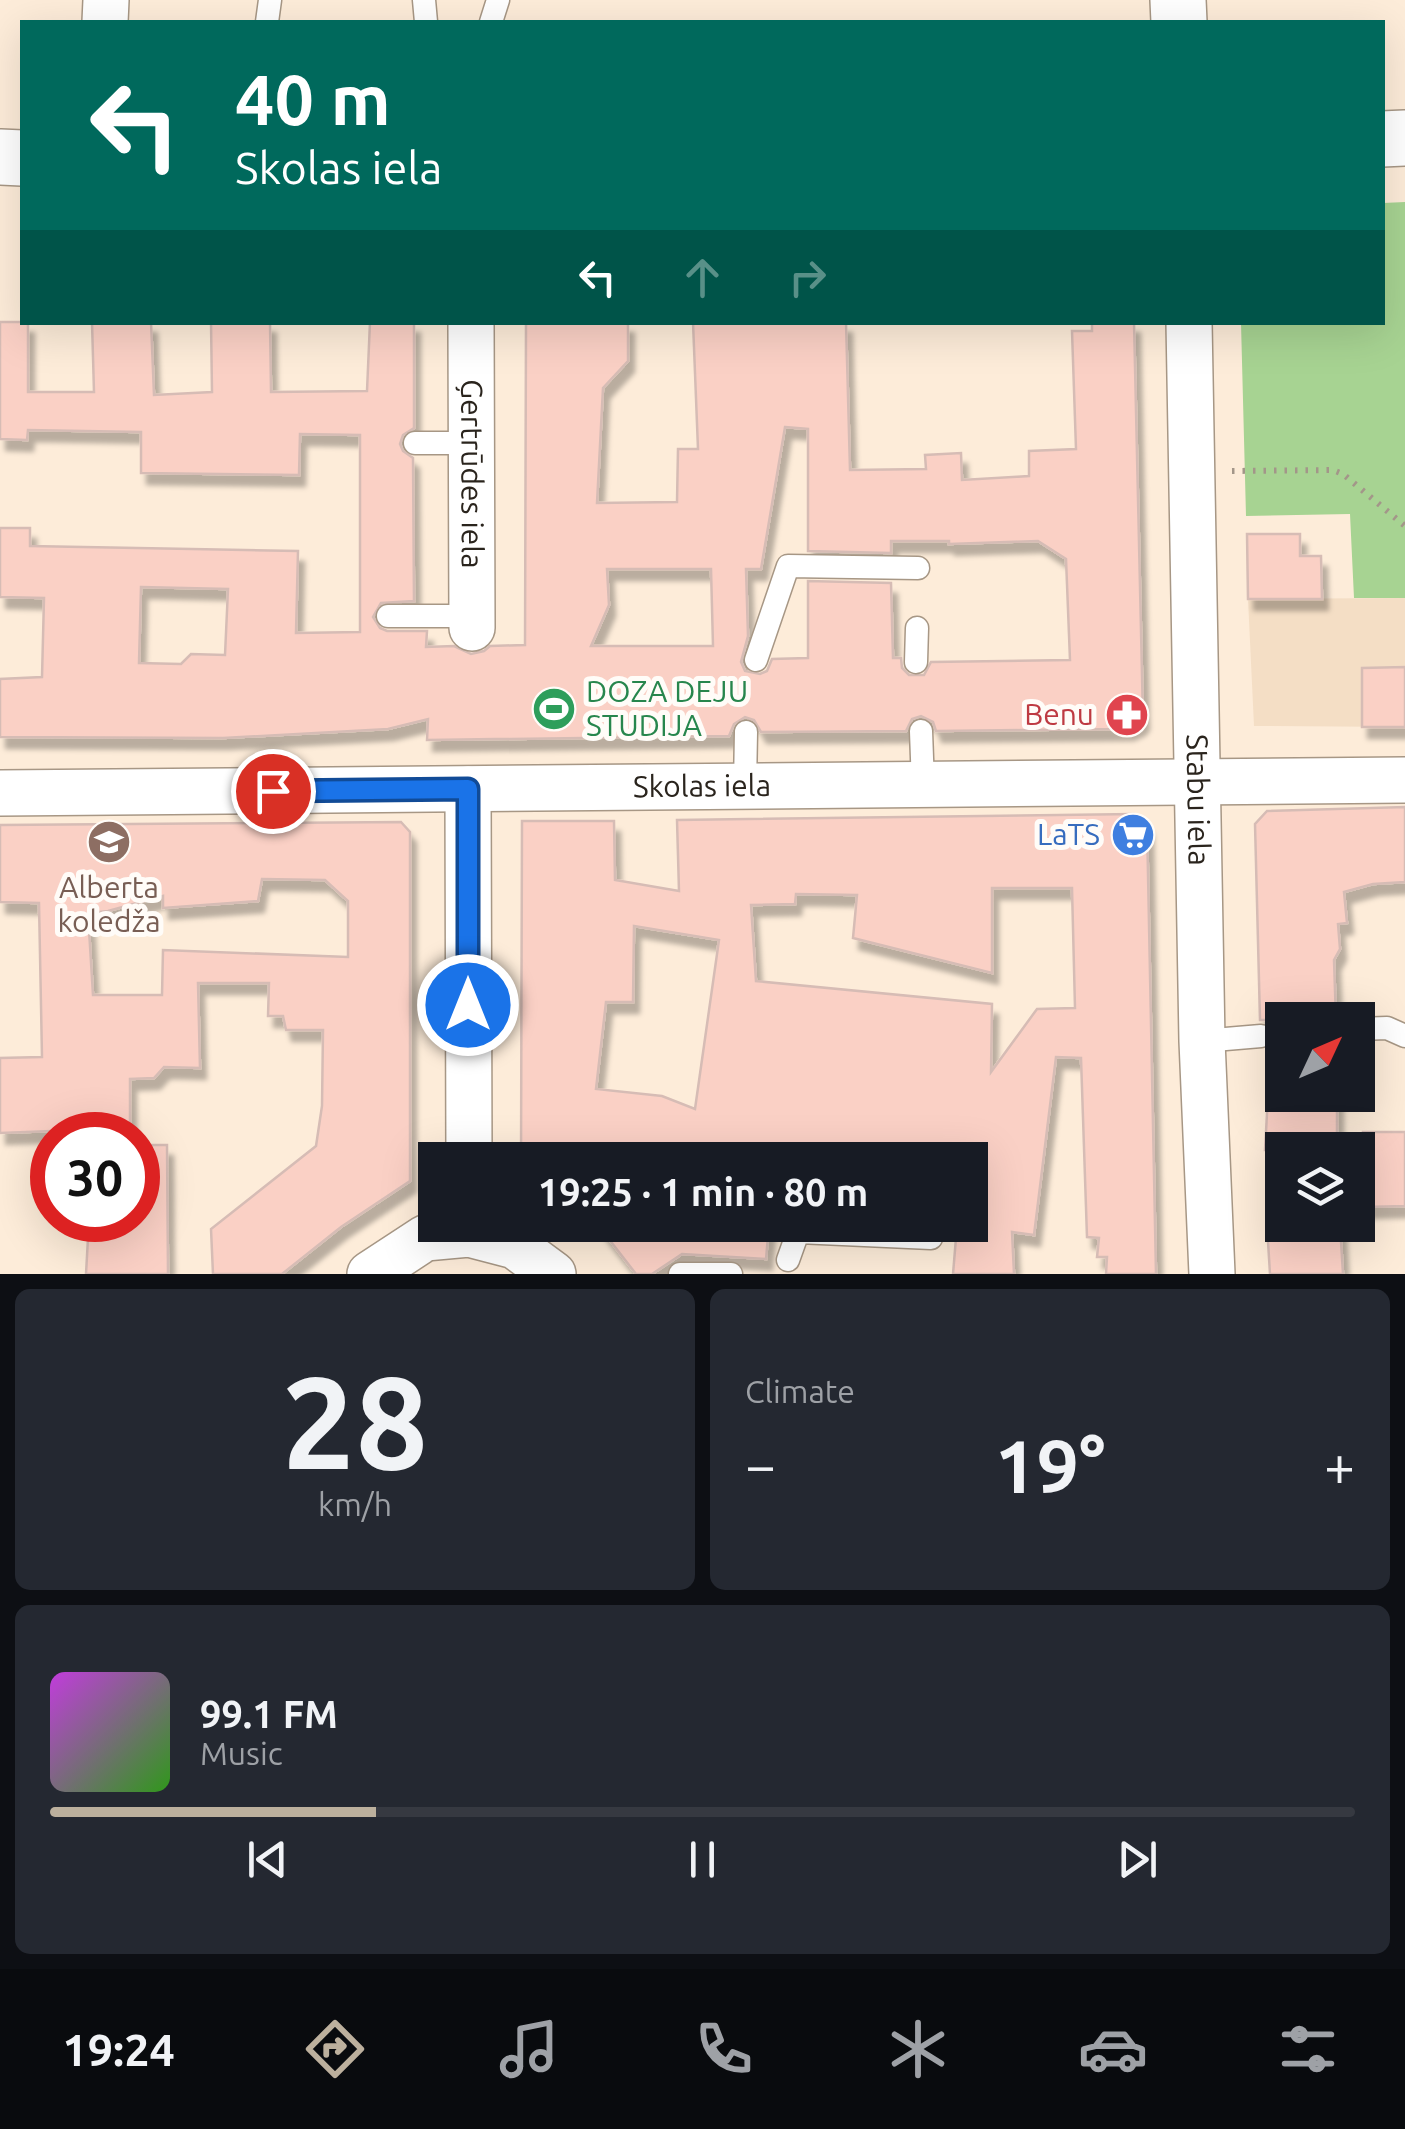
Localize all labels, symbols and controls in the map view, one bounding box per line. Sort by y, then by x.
icon: left [70,60,200,190]
text: 40 m [235,60,391,138]
text: Skolas iela [235,142,442,193]
icon: left [570,250,625,305]
icon: ahead [675,250,730,305]
icon: right [780,250,835,305]
street label: Ģertrūdes iela [455,379,490,569]
place label: DOZA DEJU STUDIJA [586,674,748,742]
sports icon: DOZA DEJU STUDIJA [531,686,577,732]
pharmacy icon: Benu [1104,692,1150,738]
place label: Benu [1024,697,1094,731]
street label: Stabu iela [1180,734,1217,866]
pin [231,749,316,834]
icon: arrive [246,764,301,819]
street label: Skolas iela [633,768,771,803]
supermarket icon: LaTS [1110,812,1156,858]
place label: LaTS [1037,817,1100,851]
school or university icon: Alberta koledža [86,819,132,865]
place label: Alberta koledža [57,870,161,938]
position arrow [416,953,520,1057]
north arrow [1265,1002,1375,1112]
map controls [1265,1002,1375,1242]
speed limit sign: 30 [30,1112,160,1242]
button: layers [1265,1132,1375,1242]
text: 19:25 · 1 min · 80 m [538,1171,868,1213]
text: 28 [282,1348,428,1494]
text: Climate [745,1373,855,1409]
text: 19° [994,1423,1106,1507]
text: − [745,1434,776,1495]
text: + [1324,1434,1355,1495]
text: km/h [318,1486,392,1522]
text: 99.1 FM [200,1693,338,1735]
text: Music [200,1735,283,1771]
icon: previous [240,1832,295,1887]
icon: pause [675,1832,730,1887]
icon: next [1110,1832,1165,1887]
icon: directions [300,2014,370,2084]
icon: music [494,2014,564,2084]
icon: phone [689,2014,759,2084]
icon: climate [883,2014,953,2084]
icon: car [1078,2014,1148,2084]
icon: filters [1273,2014,1343,2084]
text: 19:24 [62,2024,175,2075]

